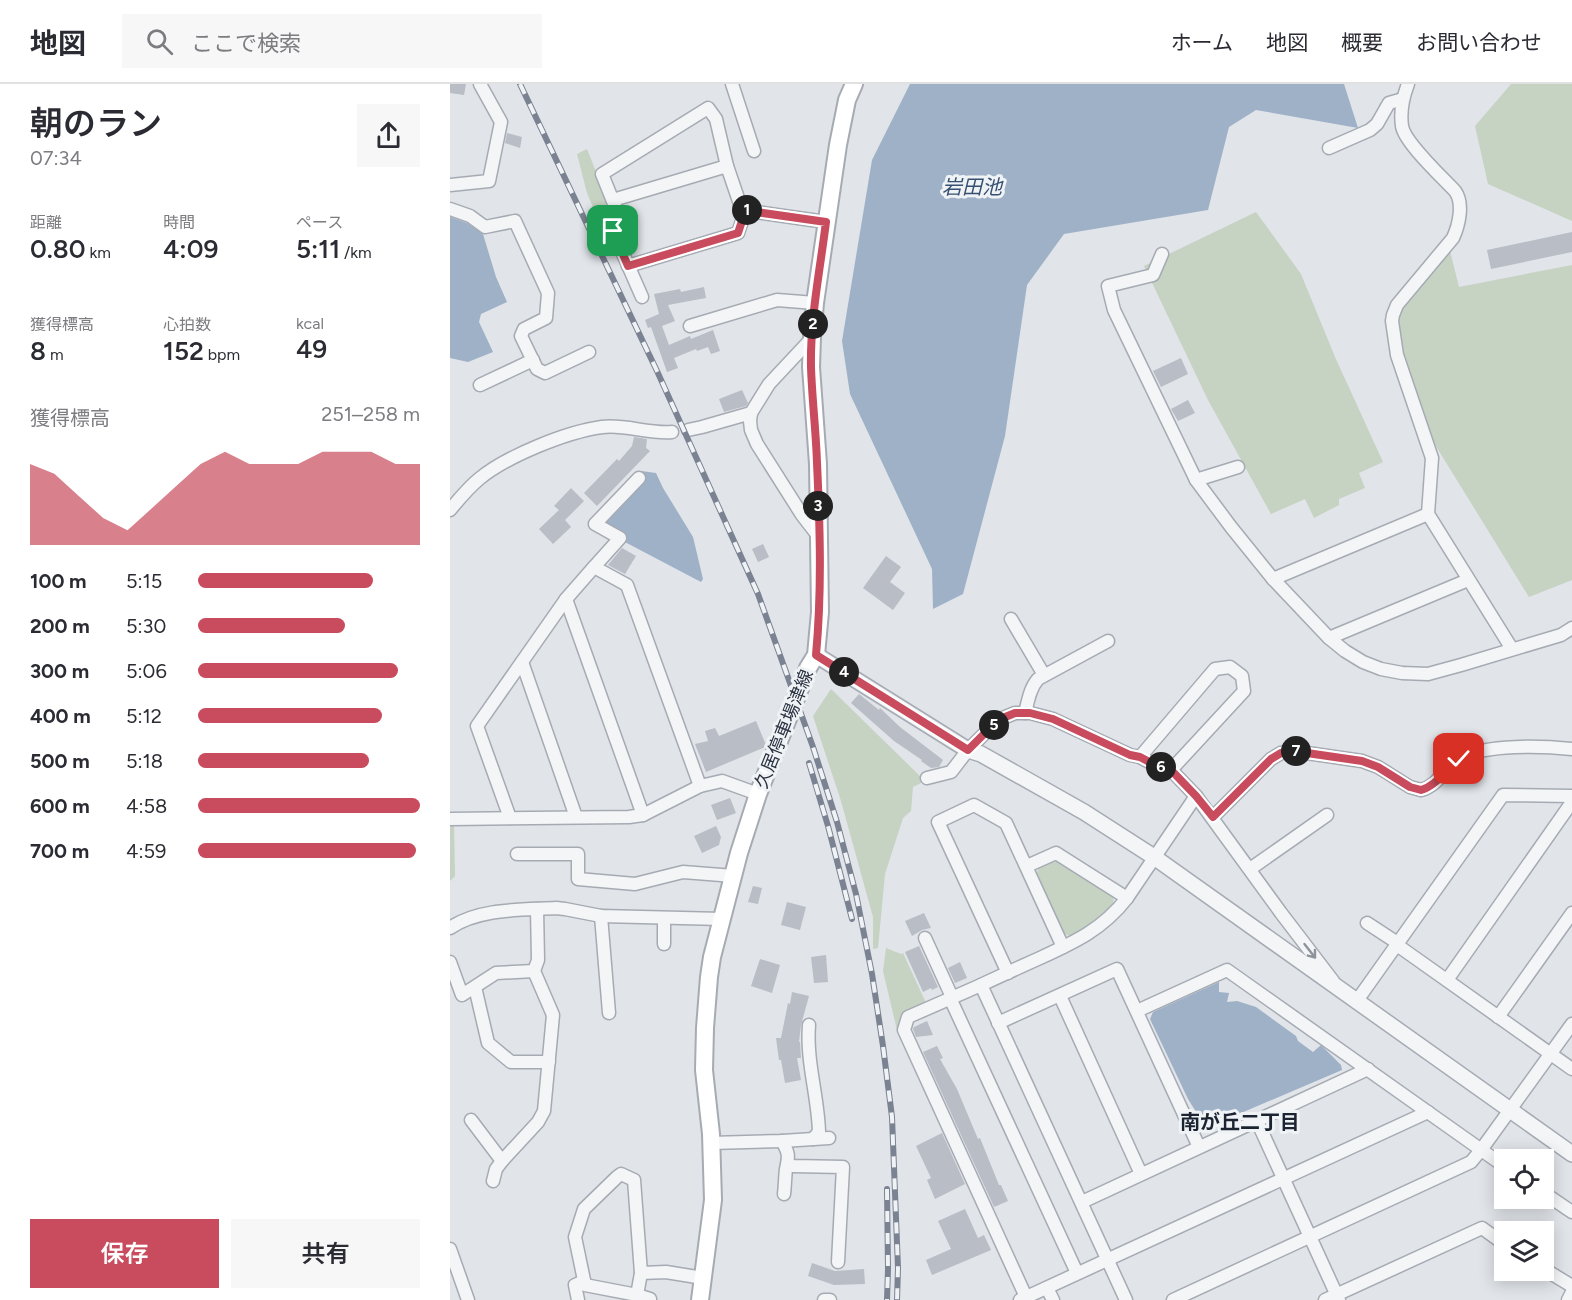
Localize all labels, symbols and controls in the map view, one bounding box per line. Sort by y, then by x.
search box [122,14,542,68]
icon: search [143,25,176,58]
text: 地図 [30,26,86,60]
text: ここで検索 [191,30,301,57]
text: ホーム [1171,30,1233,55]
text: 地図 [1266,30,1308,55]
text: 概要 [1341,30,1383,55]
text: お問い合わせ [1416,30,1542,55]
text: 朝のラン [30,104,162,143]
button: share [357,104,420,167]
text: 07:34 [30,146,82,170]
water label: 岩田池 [942,175,1004,199]
pin: 1 [732,195,762,225]
text: 1 [744,200,750,219]
pin [587,205,638,256]
text: 距離 [30,213,62,232]
text: 時間 [163,213,195,232]
text: ペース [296,213,343,232]
icon: arrive [596,214,629,247]
text: 0.80 [30,233,86,265]
text: 4:09 [163,233,218,265]
text: 5:11 [296,233,340,265]
text: km [86,243,111,262]
text: /km [340,243,372,262]
pin: 2 [798,309,828,339]
text: kcal [296,314,324,333]
text: 2 [808,314,818,333]
text: 獲得標高 [30,315,94,334]
text: 心拍数 [163,315,211,334]
text: 49 [296,333,327,365]
text: 8 [30,335,46,367]
text: 152 [163,335,204,367]
text: m [46,345,64,364]
text: bpm [204,345,240,364]
text: 251–258 m [321,402,420,426]
text: 獲得標高 [30,406,110,430]
pin: 3 [803,491,833,521]
text: 3 [814,496,822,515]
text: 100 m [30,569,87,593]
text: 5:15 [126,569,162,593]
text: 200 m [30,614,90,638]
text: 5:30 [126,614,166,638]
pin: 4 [829,657,859,687]
text: 300 m [30,659,89,683]
text: 5:06 [126,659,167,683]
text: 4 [839,662,849,681]
street label: 久居停車場津線 [750,666,818,792]
text: 400 m [30,704,91,728]
text: 5:12 [126,704,162,728]
pin: 5 [979,710,1009,740]
text: 5 [989,715,999,734]
pin [1433,733,1484,784]
pin: 7 [1281,736,1311,766]
text: 7 [1292,741,1300,760]
icon: check [1442,742,1475,775]
text: 500 m [30,749,90,773]
text: 5:18 [126,749,163,773]
pin: 6 [1146,752,1176,782]
text: 6 [1156,757,1166,776]
text: 600 m [30,794,90,818]
text: 4:58 [126,794,167,818]
text: 700 m [30,839,89,863]
text: 4:59 [126,839,166,863]
one-way arrow [1303,943,1316,959]
district label: 南が丘二丁目 [1180,1110,1300,1134]
map controls [1494,1149,1554,1281]
button: locate [1494,1149,1554,1209]
button: 保存 [30,1219,219,1288]
button: 共有 [231,1219,420,1288]
button: layers [1494,1221,1554,1281]

